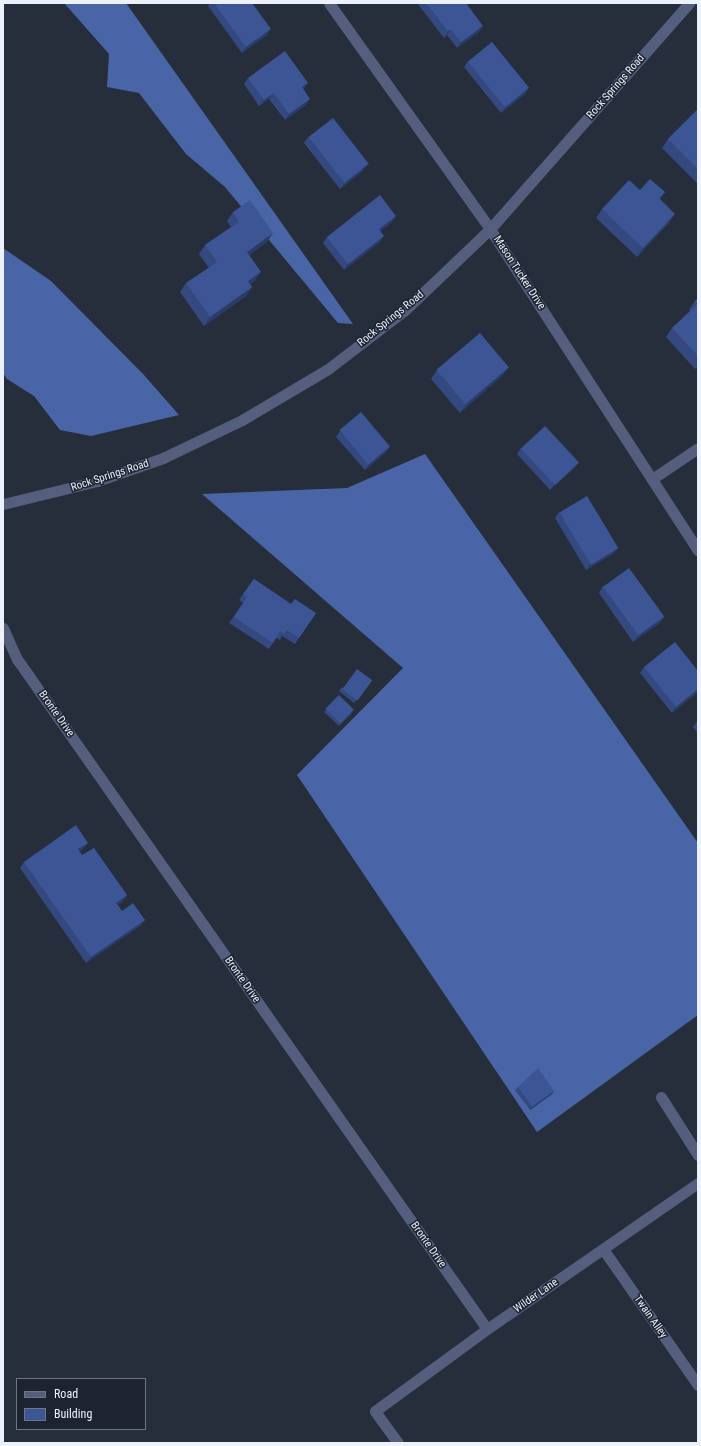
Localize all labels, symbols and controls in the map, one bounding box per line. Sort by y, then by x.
street label: Rock Springs Road [584,52,648,122]
street label: Mason Tucker Drive [490,234,548,312]
street label: Rock Springs Road [355,288,427,350]
street label: Rock Springs Road [69,457,151,495]
street label: Bronte Drive [35,689,77,739]
street label: Bronte Drive [221,955,263,1005]
street label: Bronte Drive [407,1220,449,1270]
street label: Wilder Lane [511,1276,561,1316]
street label: Twain Alley [630,1293,670,1341]
legend [16,1378,146,1430]
text: Road [54,1387,78,1401]
text: Building [54,1407,92,1421]

